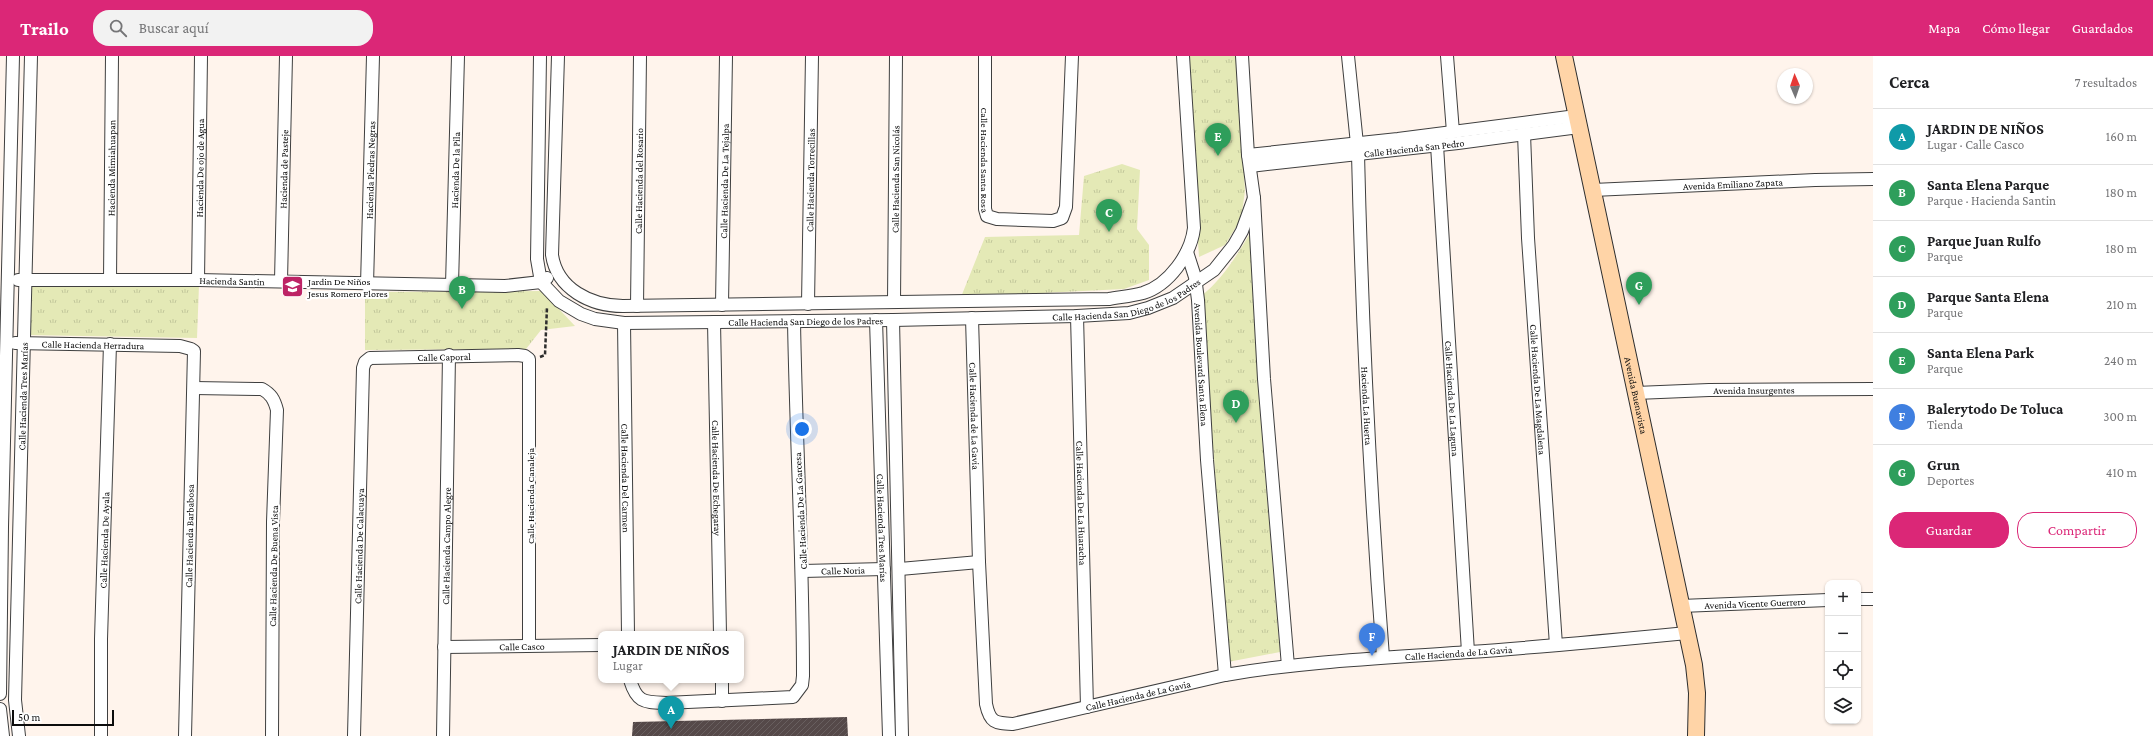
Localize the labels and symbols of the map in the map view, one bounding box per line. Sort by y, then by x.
north arrow [1777,68,1813,104]
street label: Calle Hacienda Santa Rosa [979,107,991,214]
street label: Hacienda De ojo de Agua [194,118,207,217]
street label: Hacienda Mimiahuapan [106,119,117,216]
street label: Hacienda Piedras Negras [364,121,377,219]
street label: Calle Hacienda De La Tejalpa [718,123,732,239]
pin: E [1205,123,1231,156]
street label: Calle Hacienda San Nicolás [890,125,901,233]
street label: Calle Hacienda del Rosario [633,128,645,234]
street label: Calle Hacienda Torrecillas [804,128,817,232]
street label: Hacienda de Pasteje [278,129,291,209]
street label: Hacienda De la Pila [449,131,462,208]
street label: Calle Hacienda San Pedro [1363,137,1465,159]
street label: Avenida Emiliano Zapata [1683,176,1783,192]
pin: C [1096,199,1122,232]
pin: G [1626,272,1652,305]
school or university icon: Jardin De Niños Jesus Romero Flores [280,274,306,300]
street label: Hacienda Santin [199,275,265,287]
place label: Jardin De Niños Jesus Romero Flores [307,276,388,299]
pin: B [449,276,475,309]
street label: Calle Hacienda San Diego de los Padres [1052,276,1202,323]
street label: Avenida Boulevard Santa Elena [1192,302,1210,427]
street label: Calle Hacienda San Diego de los Padres [728,315,883,328]
street label: Calle Hacienda De La Magdalena [1528,324,1548,456]
street label: Calle Hacienda Herradura [42,338,145,351]
street label: Calle Hacienda De La Laguna [1443,340,1461,457]
street label: Calle Hacienda Tres Marías [16,342,30,451]
street label: Calle Caporal [417,351,471,363]
street label: Avenida Buenavista [1622,356,1650,435]
street label: Calle Hacienda de La Gavia [967,362,981,470]
street label: Hacienda La Huerta [1359,366,1374,446]
street label: Avenida Insurgentes [1713,384,1795,396]
pin: D [1223,390,1249,423]
your location [792,419,812,439]
street label: Calle Hacienda De Echegaray [710,420,723,536]
street label: Calle Hacienda Del Carmen [619,423,632,533]
street label: Calle Hacienda De La Huaracha [1074,440,1088,566]
street label: Calle Hacienda Canaleja [525,448,537,544]
street label: Calle Hacienda De La Garcesa [792,452,809,570]
street label: Calle Hacienda Tres Marías [875,474,889,582]
street label: Calle Hacienda Barbabosa [183,484,196,588]
street label: Calle Hacienda Campo Alegre [440,487,453,605]
street label: Calle Hacienda De Calacuaya [352,488,366,604]
street label: Calle Hacienda De Ayala [98,491,111,588]
street label: Calle Hacienda De Buena Vista [267,505,280,627]
street label: Calle Noria [821,564,866,577]
street label: Avenida Vicente Guerrero [1704,596,1806,611]
pin: F [1359,623,1385,656]
street label: Calle Casco [499,641,545,652]
street label: Calle Hacienda de La Gavia [1405,644,1513,662]
street label: Calle Hacienda de La Gavia [1085,678,1192,713]
pin: A [658,696,684,729]
scale bar [12,708,114,727]

